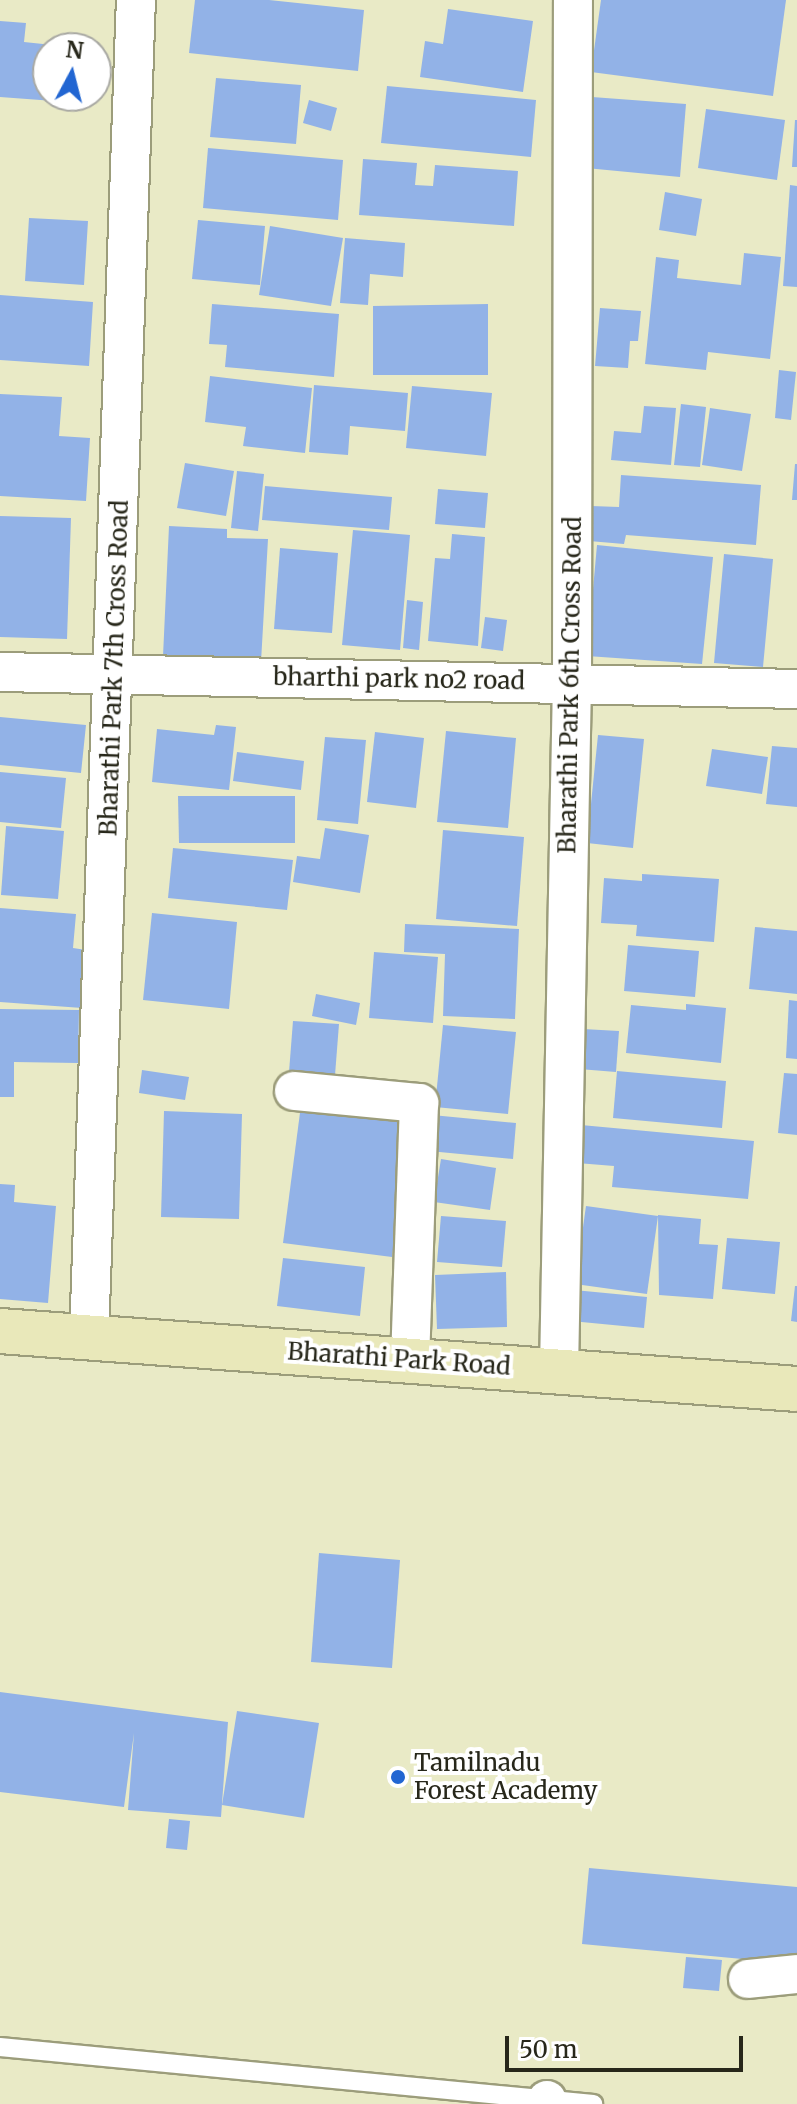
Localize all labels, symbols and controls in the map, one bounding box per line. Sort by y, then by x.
north arrow [32,32,112,112]
text: N [64,35,85,65]
street label: Bharathi Park 7th Cross Road [94,499,134,837]
street label: Bharathi Park 6th Cross Road [553,516,587,854]
street label: bharthi park no2 road [273,662,525,696]
street label: Bharathi Park Road [286,1337,512,1381]
place label: Tamilnadu Forest Academy [414,1749,597,1805]
marker: Tamilnadu Forest Academy [389,1768,407,1786]
scale bar [509,2020,747,2070]
text: 50 m [519,2034,578,2065]

